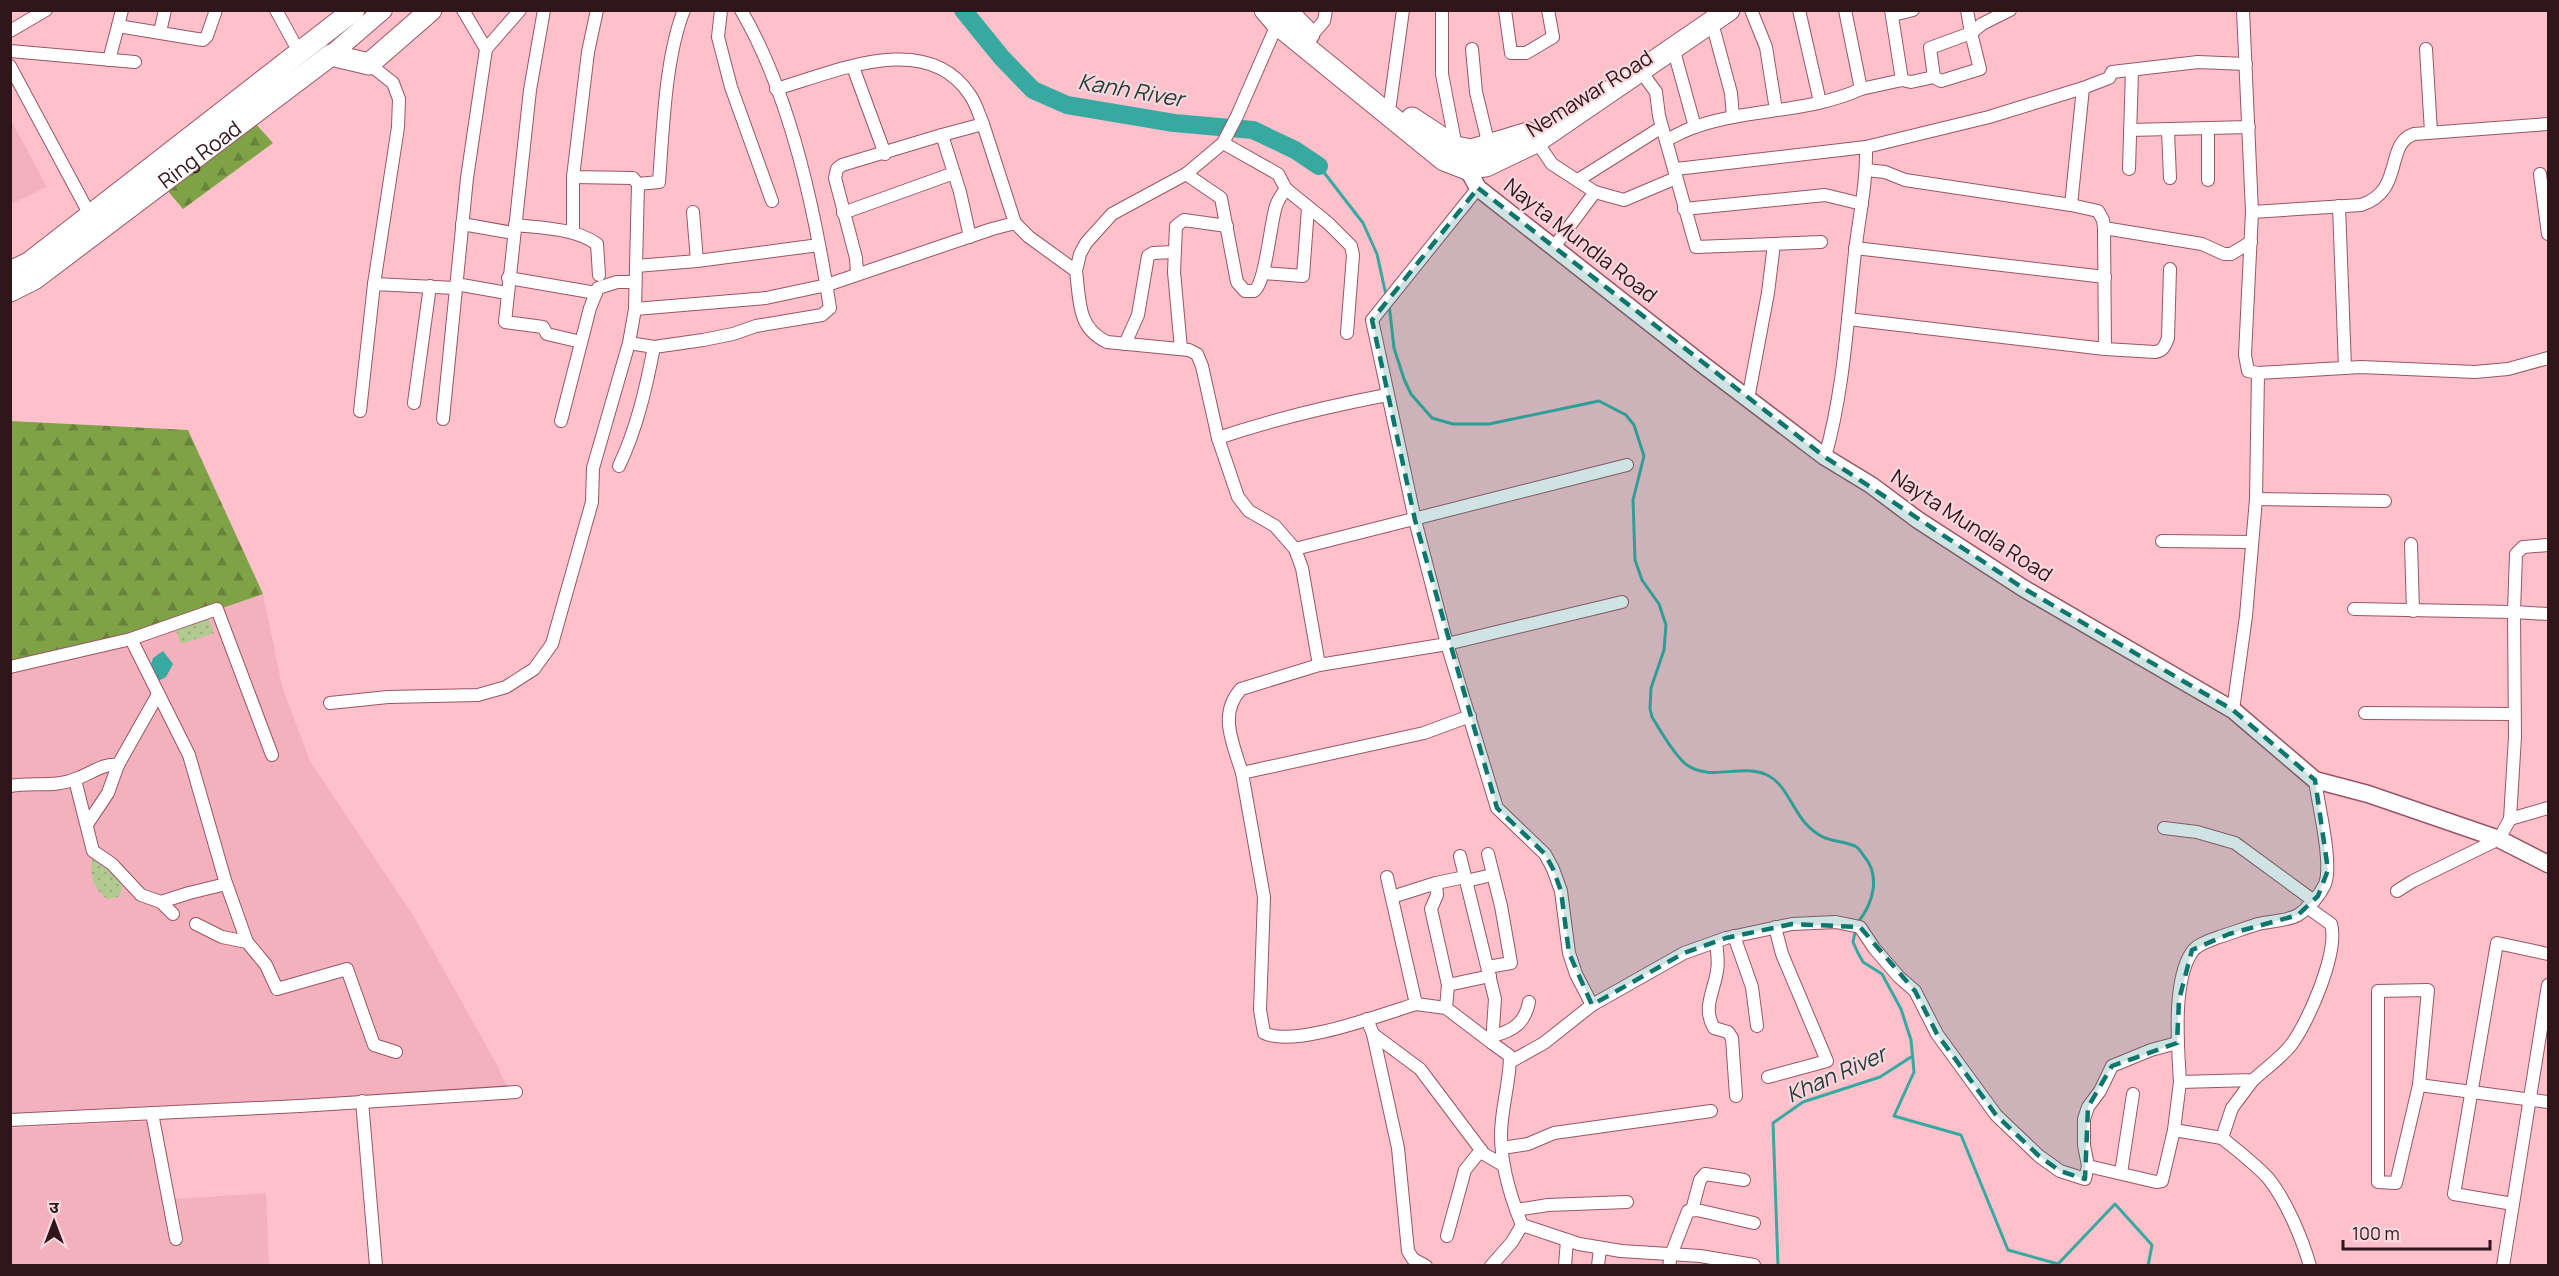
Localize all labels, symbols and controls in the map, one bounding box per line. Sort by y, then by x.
street label: Nemawar Road [1520,43,1658,143]
water label: Kanh River [1076,66,1189,115]
street label: Ring Road [152,114,247,195]
street label: Nayta Mundla Road [1499,171,1663,309]
street label: Nayta Mundla Road [1886,462,2058,588]
water label: Khan River [1781,1037,1893,1109]
north arrow [24,1192,84,1252]
text: उ [49,1196,59,1218]
scale bar [2343,1213,2490,1251]
text: 100 m [2352,1221,2400,1245]

